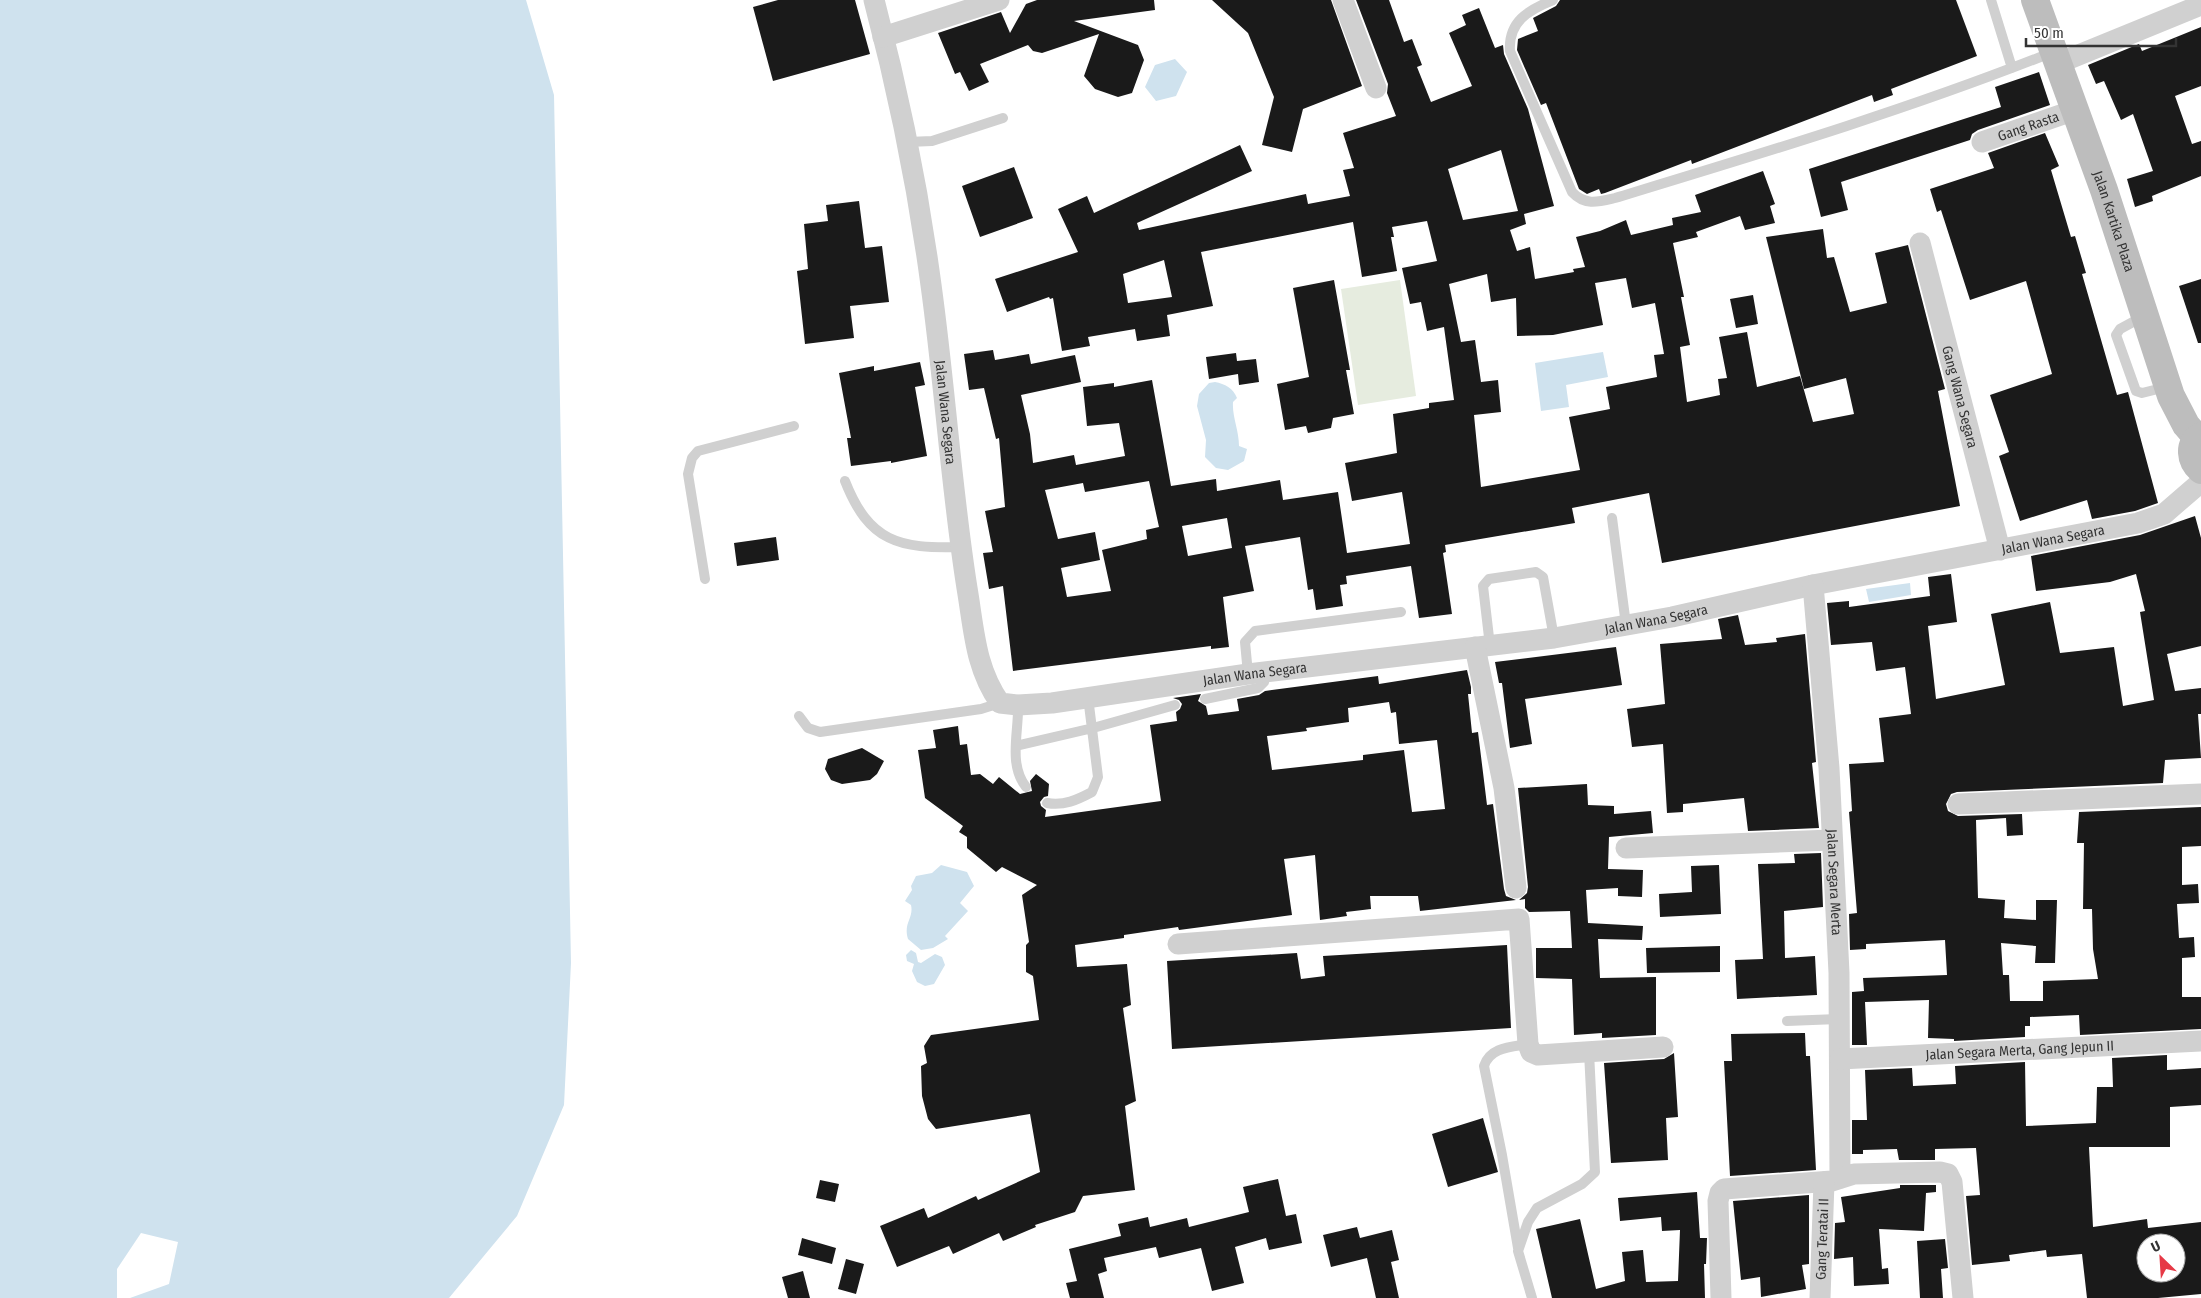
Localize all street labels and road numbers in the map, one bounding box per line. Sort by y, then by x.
street label: Gang Rasta [1996,108,2062,145]
street label: Jalan Kartika Plaza [2089,169,2138,274]
street label: Gang Wana Segara [1938,344,1981,450]
street label: Jalan Wana Segara [931,359,959,465]
street label: Jalan Wana Segara [2000,522,2106,558]
street label: Jalan Wana Segara [1603,601,1709,638]
street label: Jalan Wana Segara [1202,659,1308,690]
street label: Jalan Segara Merta [1823,829,1845,936]
street label: Jalan Segara Merta, Gang Jepun II [1925,1037,2114,1064]
street label: Gang Teratai II [1813,1198,1832,1280]

